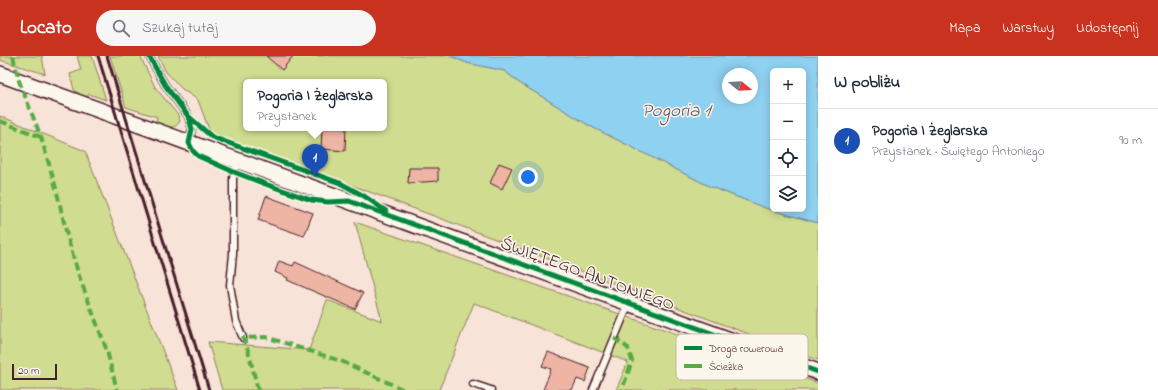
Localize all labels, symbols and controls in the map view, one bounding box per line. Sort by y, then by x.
search box [96,10,376,46]
text: Locato [20,15,72,42]
icon: search [110,17,132,39]
text: Szukaj tutaj [142,17,217,39]
text: Mapa [949,18,981,39]
text: Warstwy [1003,18,1054,39]
text: Udostępnij [1076,18,1138,39]
north arrow [722,68,758,104]
map controls [770,68,806,212]
button: + [770,68,806,104]
text: W pobliżu [834,70,900,95]
popup [243,79,387,131]
text: Pogoria I Żeglarska [257,85,373,107]
water label: Pogoria 1 [642,98,713,126]
button: − [770,104,806,140]
text: Przystanek [257,107,317,126]
text: Pogoria I Żeglarska [872,120,988,142]
text: 1 [845,131,849,150]
text: 90 m [1119,131,1142,150]
button: locate [770,140,806,176]
text: Przystanek · Świętego Antoniego [872,142,1044,161]
pin: 1 [302,144,328,177]
your location [518,167,538,187]
button: layers [770,176,806,212]
street label: ŚWIĘTEGO ANTONIEGO [496,231,678,319]
legend [676,334,808,380]
text: Droga rowerowa [708,341,783,358]
text: Ścieżka [709,359,743,375]
scale bar [12,362,57,381]
text: 20 m [18,363,40,379]

